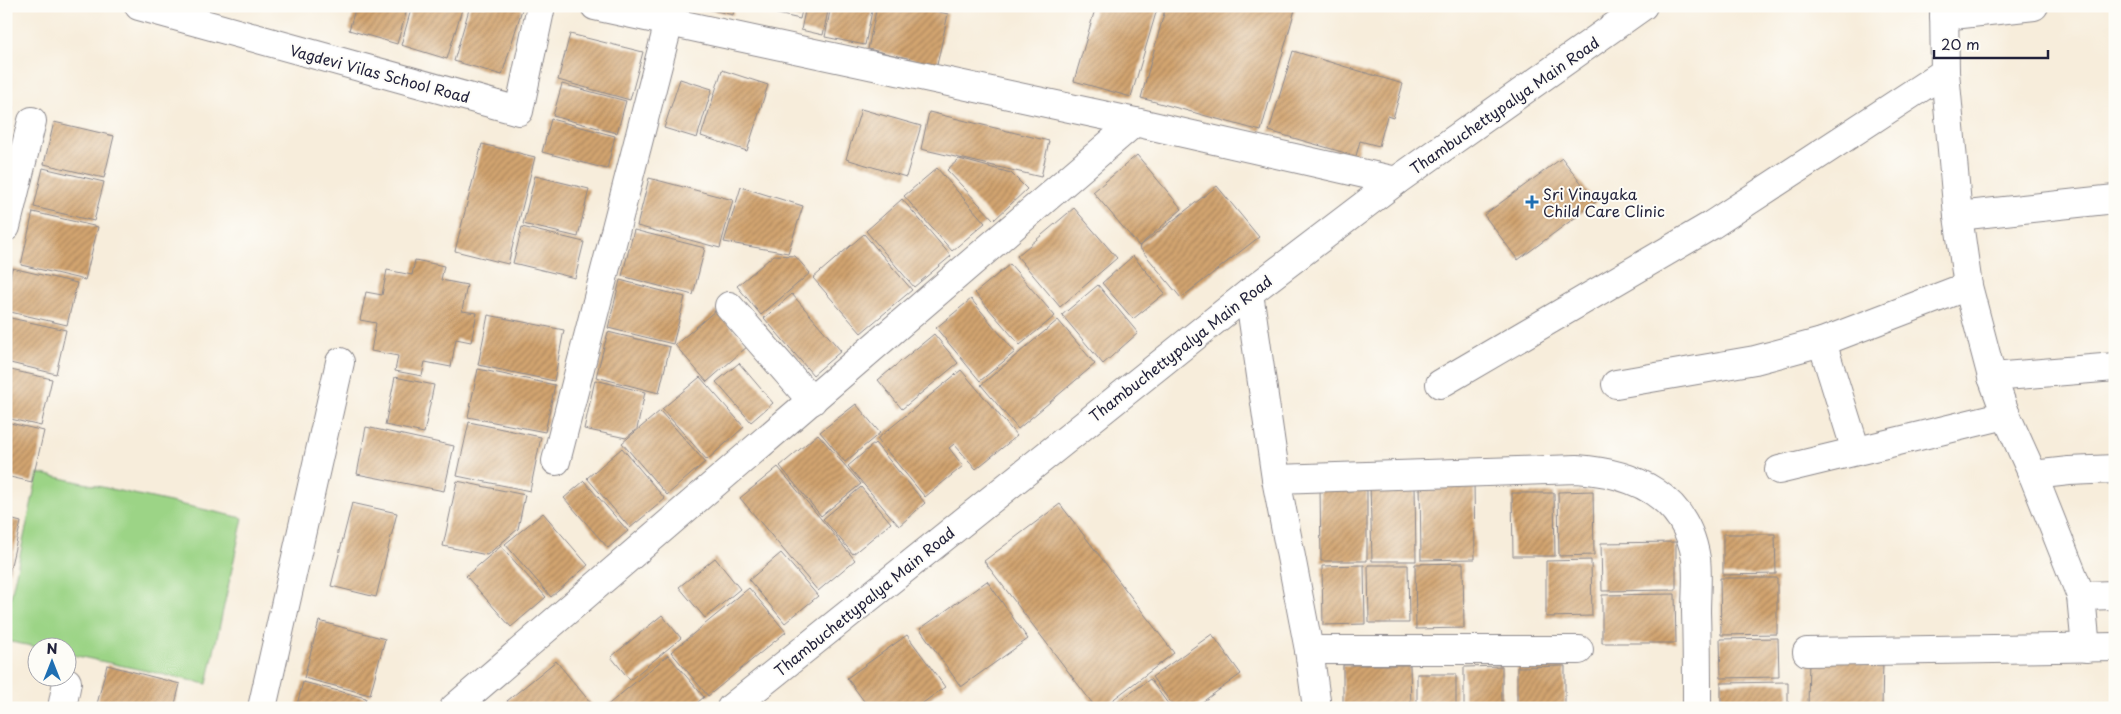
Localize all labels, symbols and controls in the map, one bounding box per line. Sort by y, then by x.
scale bar [1934,28,2047,60]
street label: Thambuchettypalya Main Road [1405,31,1603,179]
text: 20 m [1941,32,1980,55]
street label: Vagdevi Vilas School Road [287,38,473,108]
place label: Sri Vinayaka Child Care Clinic [1543,182,1665,222]
marker: Sri Vinayaka Child Care Clinic [1525,195,1539,209]
street label: Thambuchettypalya Main Road [1084,269,1276,427]
street label: Thambuchettypalya Main Road [769,521,959,681]
north arrow [28,636,78,686]
text: N [46,638,58,659]

